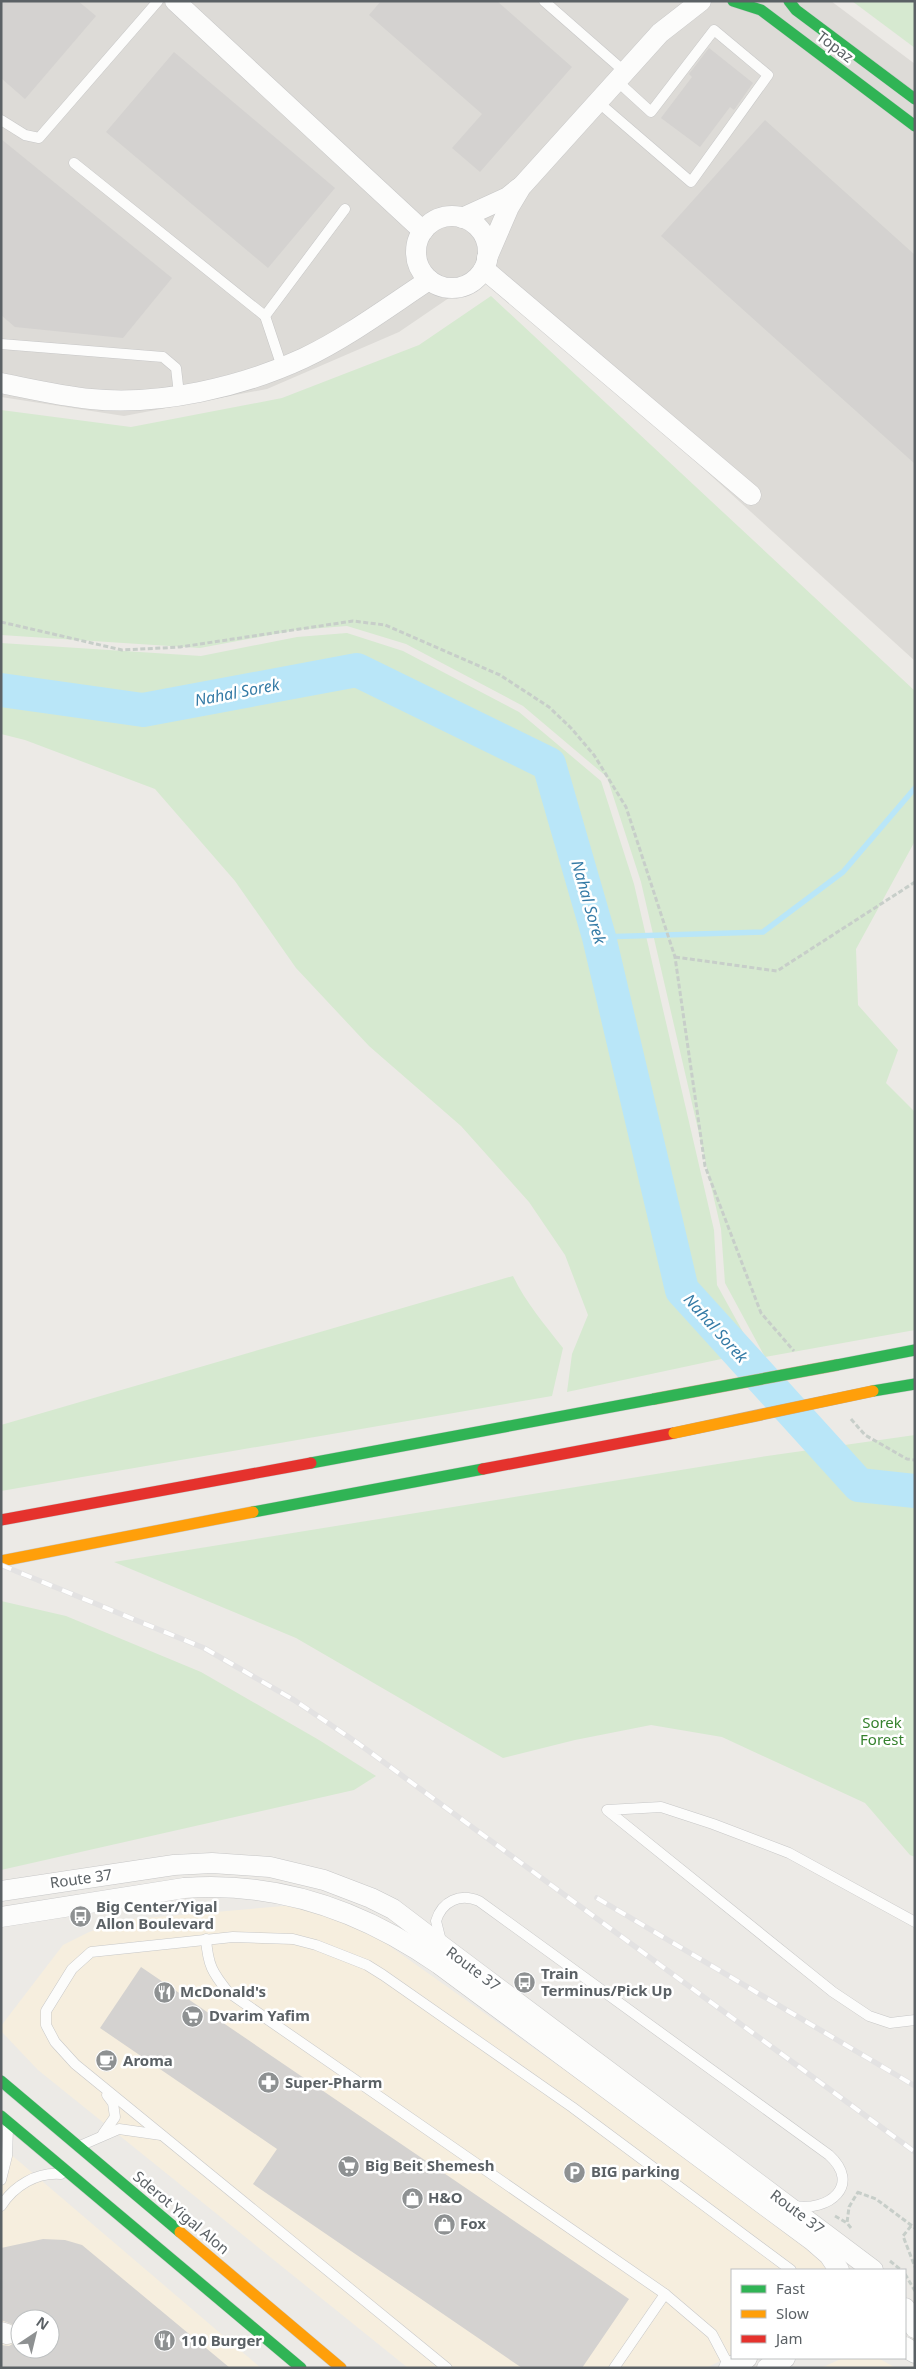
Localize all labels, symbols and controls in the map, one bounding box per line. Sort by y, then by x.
street label: Topaz [813,26,858,67]
water label: Nahal Sorek [193,673,282,711]
water label: Nahal Sorek [567,858,612,947]
water label: Nahal Sorek [679,1289,754,1368]
park label: Sorek Forest [860,1712,904,1749]
street label: Route 37 [48,1864,113,1892]
place label: Big Center/Yigal Allon Boulevard [96,1896,217,1933]
bus stop icon: Big Center/Yigal Allon Boulevard [68,1904,92,1928]
street label: Route 37 [443,1941,505,1995]
place label: Train Terminus/Pick Up [541,1963,672,2000]
bus stop icon: Train Terminus/Pick Up [513,1971,537,1995]
restaurant icon: McDonald's [152,1980,176,2004]
place label: McDonald's [180,1981,266,2001]
supermarket icon: Dvarim Yafim [181,2004,205,2028]
place label: Dvarim Yafim [209,2005,310,2025]
cafe icon: Aroma [95,2049,119,2073]
place label: Aroma [123,2050,173,2070]
pharmacy icon: Super-Pharm [257,2071,281,2095]
place label: Super-Pharm [285,2072,382,2092]
supermarket icon: Big Beit Shemesh [337,2154,361,2178]
place label: Big Beit Shemesh [365,2155,495,2175]
parking icon: BIG parking [563,2160,587,2184]
place label: BIG parking [591,2161,680,2181]
street label: Sderot Yigal Alon [129,2166,234,2258]
street label: Route 37 [767,2184,829,2238]
shop icon: H&O [400,2186,424,2210]
place label: H&O [428,2187,463,2207]
shop icon: Fox [432,2212,456,2236]
place label: Fox [460,2213,486,2233]
legend [731,2269,906,2359]
text: Fast [776,2278,805,2298]
text: Slow [776,2303,809,2323]
north arrow [10,2309,60,2359]
text: N [33,2312,53,2334]
text: Jam [774,2328,803,2348]
restaurant icon: 110 Burger [153,2329,177,2353]
place label: 110 Burger [181,2330,262,2350]

